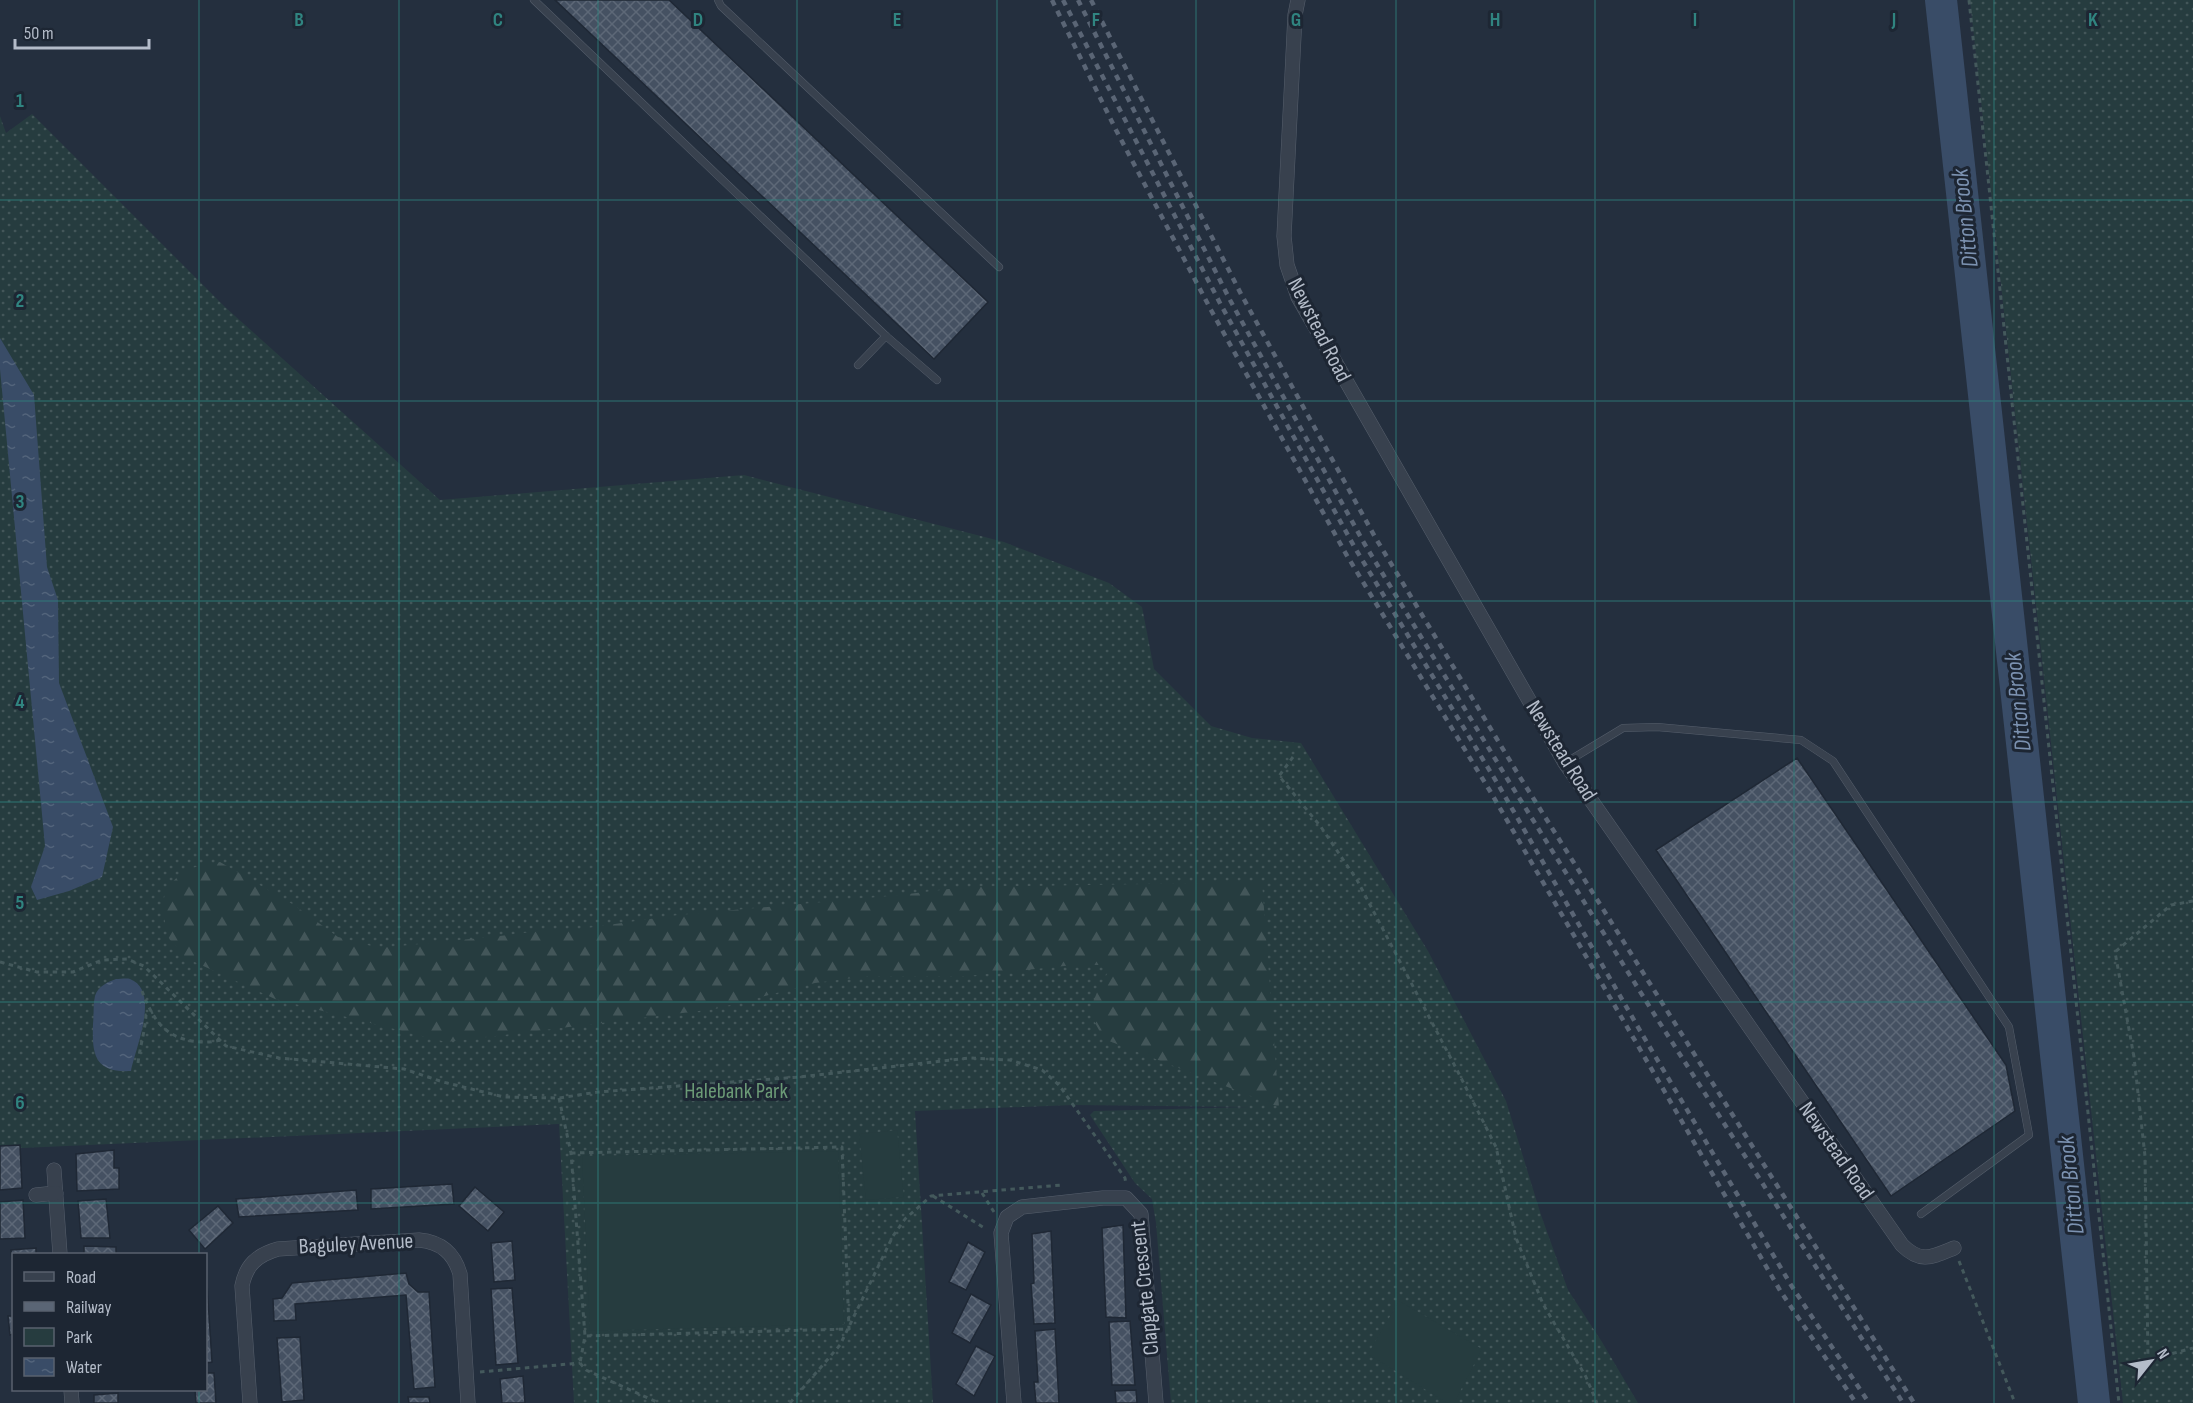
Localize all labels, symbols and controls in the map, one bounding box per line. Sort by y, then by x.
text: B [294,8,304,32]
text: C [493,8,503,32]
text: D [693,8,703,32]
text: E [893,8,901,32]
text: F [1092,8,1100,32]
text: G [1291,8,1301,32]
text: H [1490,8,1500,32]
text: I [1693,8,1697,32]
text: J [1891,8,1896,32]
text: K [2088,8,2098,32]
scale bar [15,12,148,50]
text: 50 m [24,23,54,44]
text: 1 [16,89,24,113]
water label: Ditton Brook [1945,166,1985,269]
street label: Newstead Road [1281,273,1357,387]
text: 2 [16,289,24,313]
text: 3 [16,490,25,514]
water label: Ditton Brook [1998,650,2038,753]
text: 4 [15,690,25,714]
street label: Newstead Road [1519,696,1603,806]
text: 5 [16,891,25,915]
park label: Halebank Park [684,1078,788,1105]
text: 6 [15,1091,25,1115]
street label: Newstead Road [1792,1097,1880,1205]
water label: Ditton Brook [2051,1133,2091,1236]
street label: Clapgate Crescent [1124,1219,1165,1357]
street label: Baguley Avenue [298,1228,414,1260]
legend [12,1253,207,1391]
text: Road [66,1267,96,1288]
text: Railway [66,1297,111,1318]
text: Park [66,1327,92,1348]
north arrow [2121,1331,2181,1391]
text: N [2152,1345,2173,1363]
text: Water [66,1357,102,1378]

